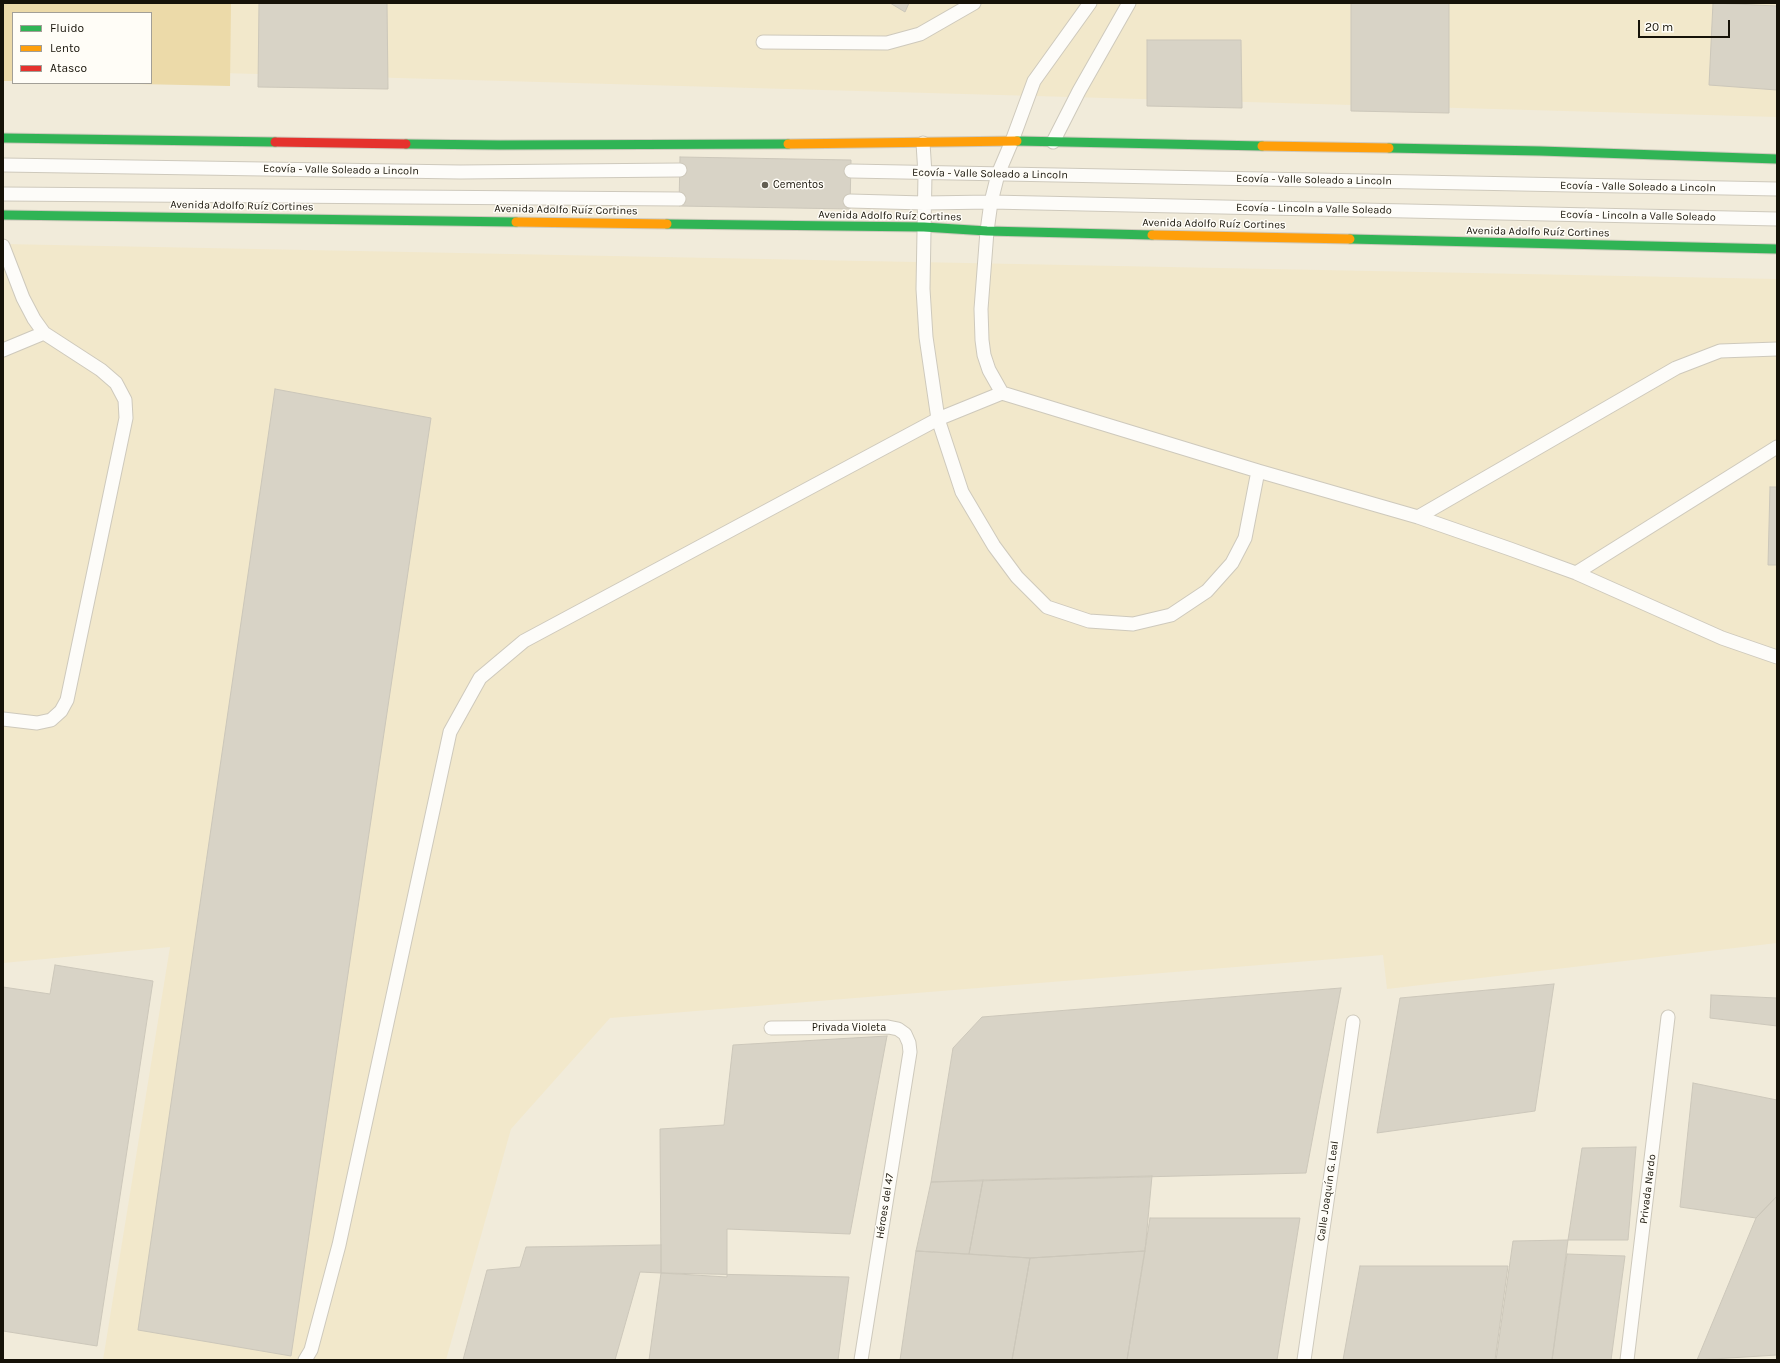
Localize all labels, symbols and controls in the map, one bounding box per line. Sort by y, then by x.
legend [12,12,152,84]
scale bar [1640,12,1732,38]
text: 20 m [1645,20,1673,34]
text: Fluido [50,21,84,35]
text: Lento [50,41,80,55]
text: Atasco [50,61,87,75]
street label: Ecovía - Valle Soleado a Lincoln [263,162,419,178]
street label: Ecovía - Valle Soleado a Lincoln [912,166,1068,182]
street label: Ecovía - Valle Soleado a Lincoln [1236,172,1392,188]
place label: Cementos [773,178,824,192]
street label: Ecovía - Valle Soleado a Lincoln [1560,179,1716,195]
marker: Cementos [760,180,770,190]
street label: Avenida Adolfo Ruíz Cortines [170,198,314,214]
street label: Ecovía - Lincoln a Valle Soleado [1236,201,1392,217]
street label: Avenida Adolfo Ruíz Cortines [494,202,638,218]
street label: Avenida Adolfo Ruíz Cortines [818,208,962,224]
street label: Ecovía - Lincoln a Valle Soleado [1560,208,1716,224]
street label: Avenida Adolfo Ruíz Cortines [1142,216,1286,232]
street label: Avenida Adolfo Ruíz Cortines [1466,224,1610,240]
street label: Privada Violeta [812,1021,886,1035]
street label: Calle Joaquín G. Leal [1314,1140,1342,1242]
street label: Privada Nardo [1637,1153,1659,1225]
street label: Héroes del 47 [873,1172,897,1240]

